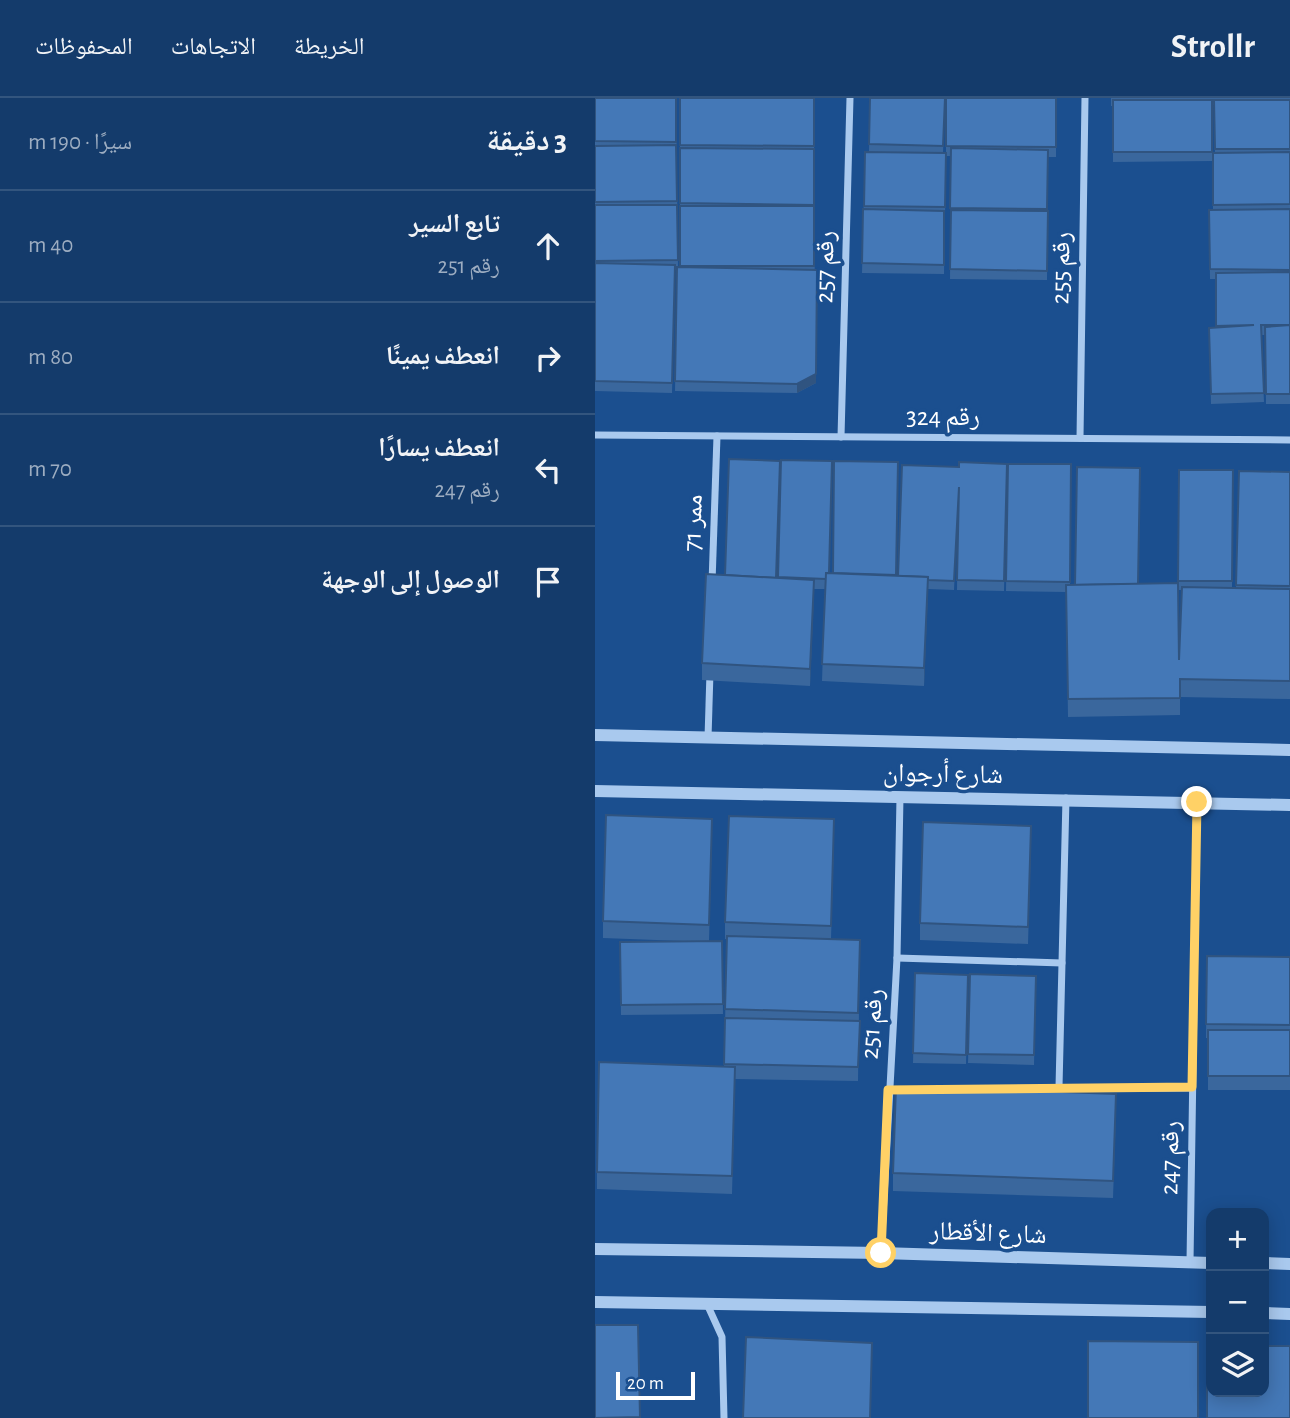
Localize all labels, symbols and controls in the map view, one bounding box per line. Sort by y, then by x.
text: Strollr [1171,31,1255,64]
text: المحفوظات [35,35,133,59]
text: الاتجاهات [171,35,256,59]
text: الخريطة [294,35,365,59]
text: 3 دقيقة [487,126,567,156]
text: سيرًا · 190 m [28,131,132,154]
text: تابع السير [409,211,500,237]
icon: ahead [529,227,567,265]
street label: رقم 257 [811,231,842,304]
street label: رقم 255 [1047,231,1078,305]
text: 40 m [28,234,73,257]
text: رقم 251 [438,255,500,278]
icon: right [529,339,567,377]
text: انعطف يمينًا [386,343,500,369]
text: 80 m [28,346,73,369]
street label: رقم 324 [906,404,980,433]
text: انعطف يسارًا [378,435,500,461]
icon: left [529,451,567,489]
text: 70 m [28,458,72,481]
text: رقم 247 [434,479,500,502]
street label: ممر 71 [679,494,708,552]
icon: arrive [529,563,567,601]
text: الوصول إلى الوجهة [321,567,500,593]
street label: شارع أرجوان [883,756,1003,790]
route end [1181,786,1212,817]
street label: رقم 251 [857,988,890,1060]
street label: رقم 247 [1156,1121,1187,1195]
map controls [1206,1208,1269,1397]
button: + [1206,1208,1269,1271]
street label: شارع الأقطار [928,1217,1047,1250]
route start [865,1237,896,1268]
button: − [1206,1271,1269,1334]
button: layers [1206,1334,1269,1397]
scale bar [616,1369,695,1401]
text: 20 m [627,1374,664,1393]

